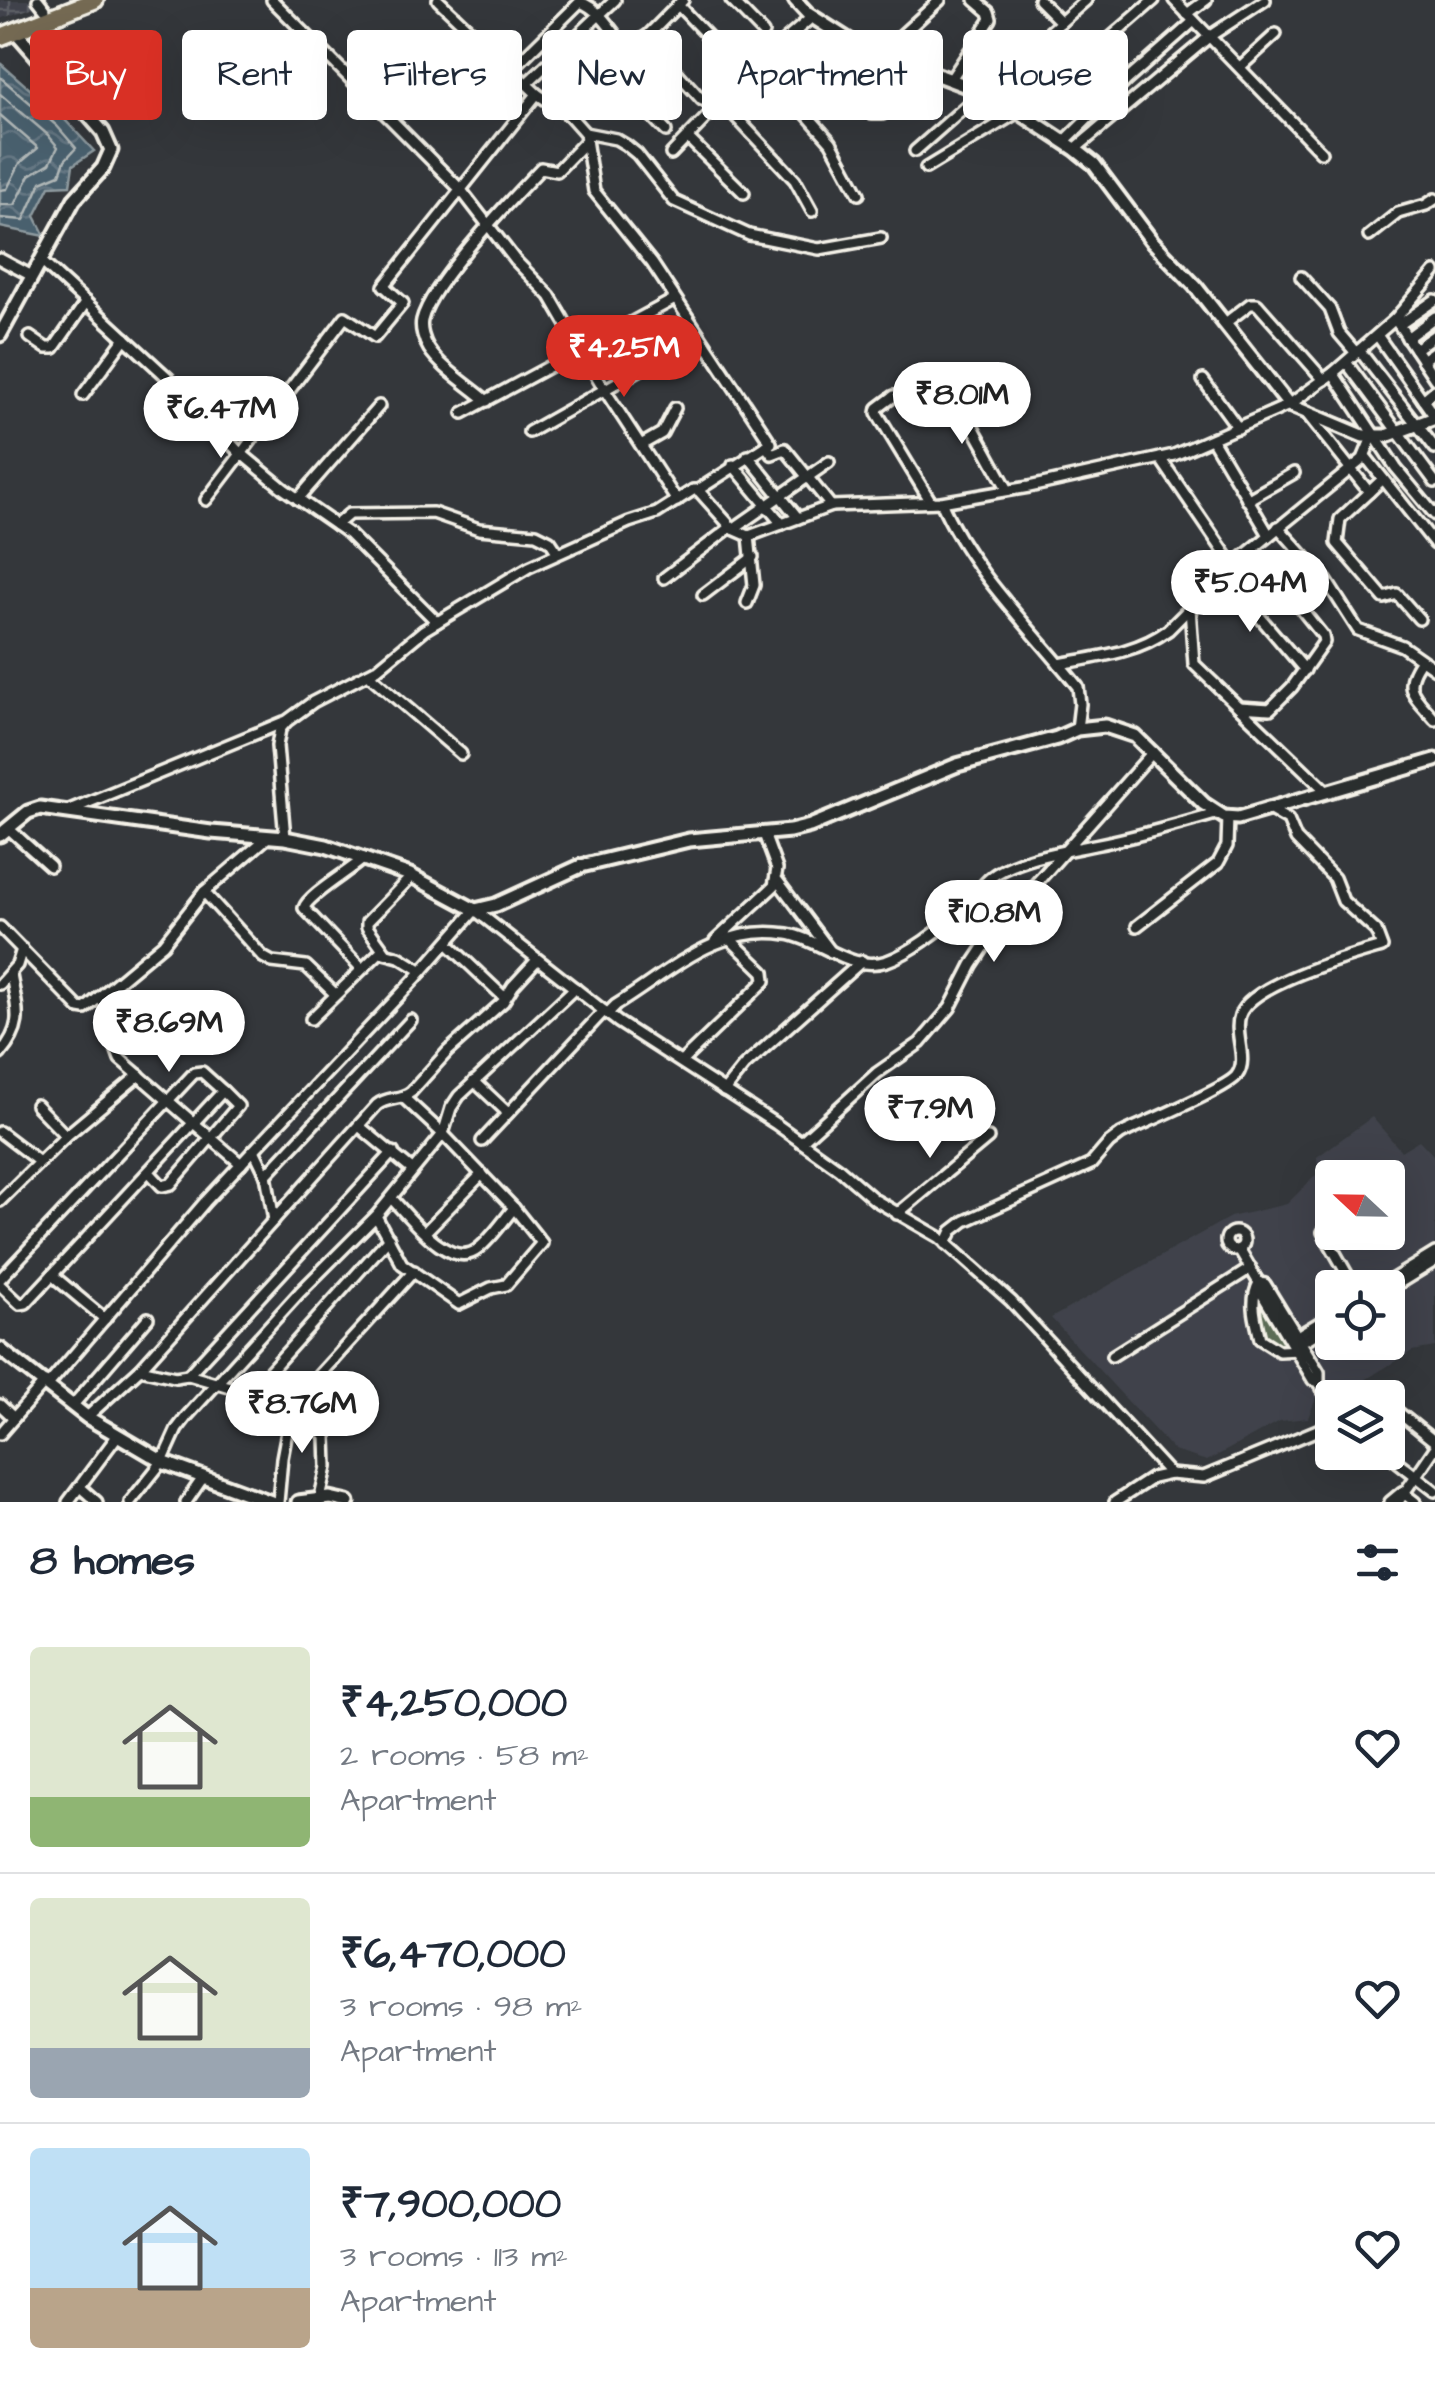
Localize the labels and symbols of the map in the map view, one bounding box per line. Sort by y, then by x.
pin: ₹4.25M [543,315,705,400]
pin: ₹8.01M [881,362,1043,447]
pin: ₹6.47M [140,376,302,461]
pin: ₹5.04M [1169,550,1331,635]
pin: ₹10.8M [913,880,1075,965]
pin: ₹8.69M [88,990,250,1075]
pin: ₹7.9M [860,1076,1000,1161]
north arrow [1315,1160,1405,1250]
pin: ₹8.76M [221,1371,383,1456]

